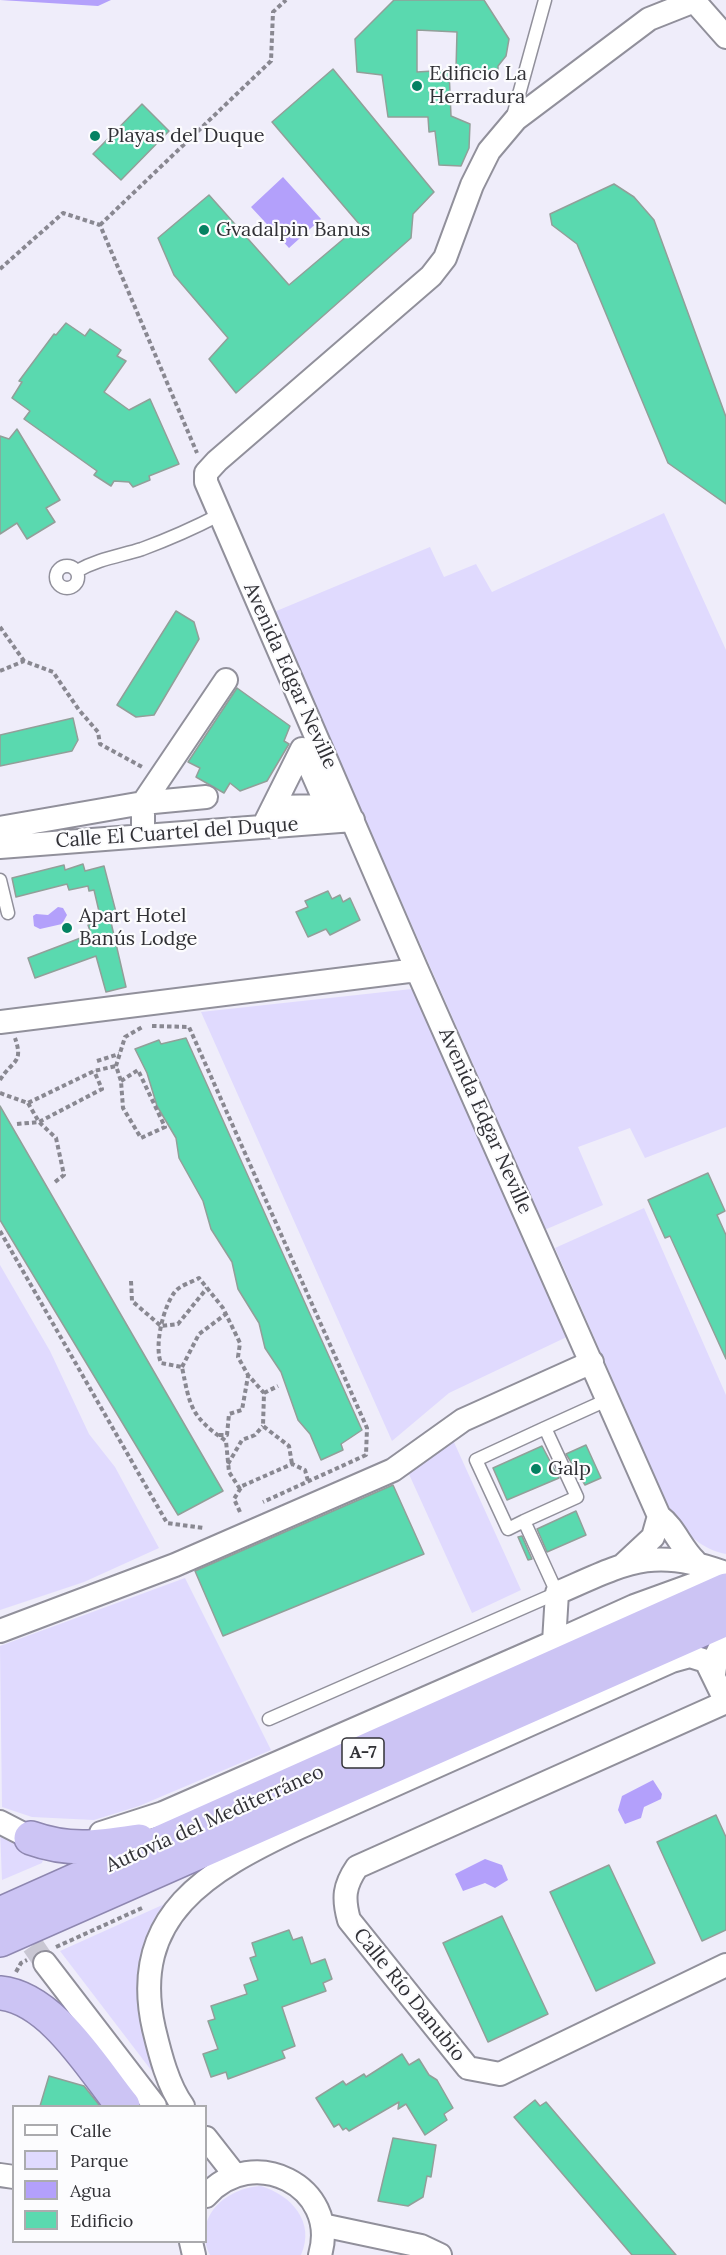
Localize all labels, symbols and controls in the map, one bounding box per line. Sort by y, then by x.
place label: Edificio La Herradura [429,62,527,109]
marker: Edificio La Herradura [410,79,424,93]
place label: Playas del Duque [107,124,265,148]
marker: Playas del Duque [88,129,102,143]
place label: Gvadalpin Banus [216,218,370,242]
marker: Gvadalpin Banus [197,223,211,237]
street label: Avenida Edgar Neville [238,579,342,773]
street label: Calle El Cuartel del Duque [55,813,299,853]
place label: Apart Hotel Banús Lodge [79,904,197,951]
marker: Apart Hotel Banús Lodge [60,921,74,935]
street label: Avenida Edgar Neville [433,1024,537,1218]
place label: Galp [548,1457,591,1481]
marker: Galp [529,1462,543,1476]
road number: A-7 [342,1738,384,1768]
street label: Autovía del Mediterráneo [102,1760,328,1878]
street label: Calle Río Danubio [348,1923,470,2067]
legend [12,2105,207,2243]
text: Calle [70,2119,111,2142]
text: Parque [70,2149,129,2172]
text: Agua [70,2179,111,2202]
text: Edificio [70,2209,133,2232]

